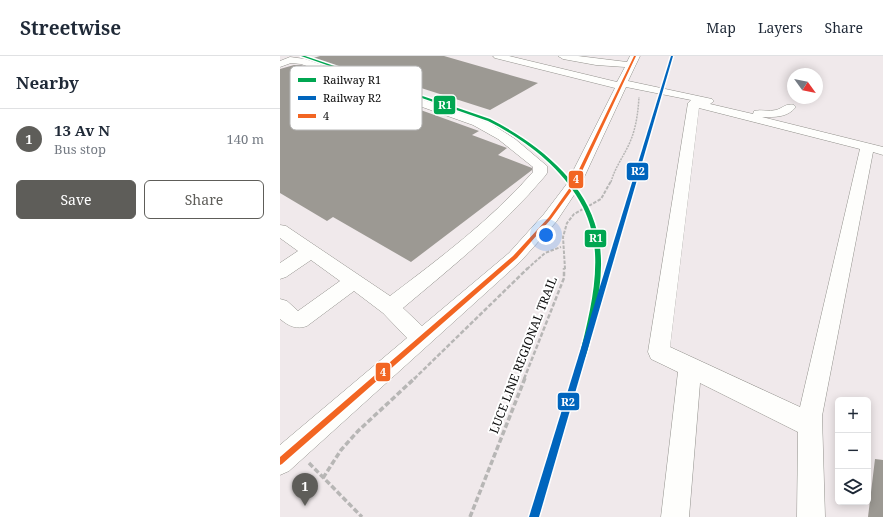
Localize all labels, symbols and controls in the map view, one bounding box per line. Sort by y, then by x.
text: Streetwise [20,15,121,41]
text: Map [706,18,736,37]
text: Layers [758,18,803,37]
text: Share [825,18,863,37]
legend [290,66,422,130]
north arrow [787,68,823,104]
text: Nearby [16,71,79,94]
text: Railway R1 [323,72,381,87]
text: Railway R2 [323,90,381,105]
line badge: R1 [433,95,456,115]
text: R1 [438,97,452,112]
text: 4 [323,108,329,123]
text: 13 Av N [54,120,110,140]
text: 1 [25,130,33,148]
text: 140 m [227,130,264,148]
text: Bus stop [54,140,106,158]
line badge: R2 [626,162,649,181]
text: R2 [631,163,645,178]
line badge: 4 [568,170,584,189]
text: 4 [573,171,579,186]
button: Save [16,180,136,219]
button: Share [144,180,264,219]
your location [536,225,556,245]
line badge: R1 [584,229,607,248]
text: R1 [589,230,603,245]
street label: LUCE LINE REGIONAL TRAIL [485,274,561,436]
line badge: 4 [375,362,391,382]
text: 4 [380,364,386,379]
line badge: R2 [557,392,580,411]
text: R2 [561,394,575,409]
map controls [835,397,871,505]
button: + [835,397,871,433]
button: − [835,433,871,469]
button: layers [835,469,871,505]
pin: 1 [292,473,318,506]

